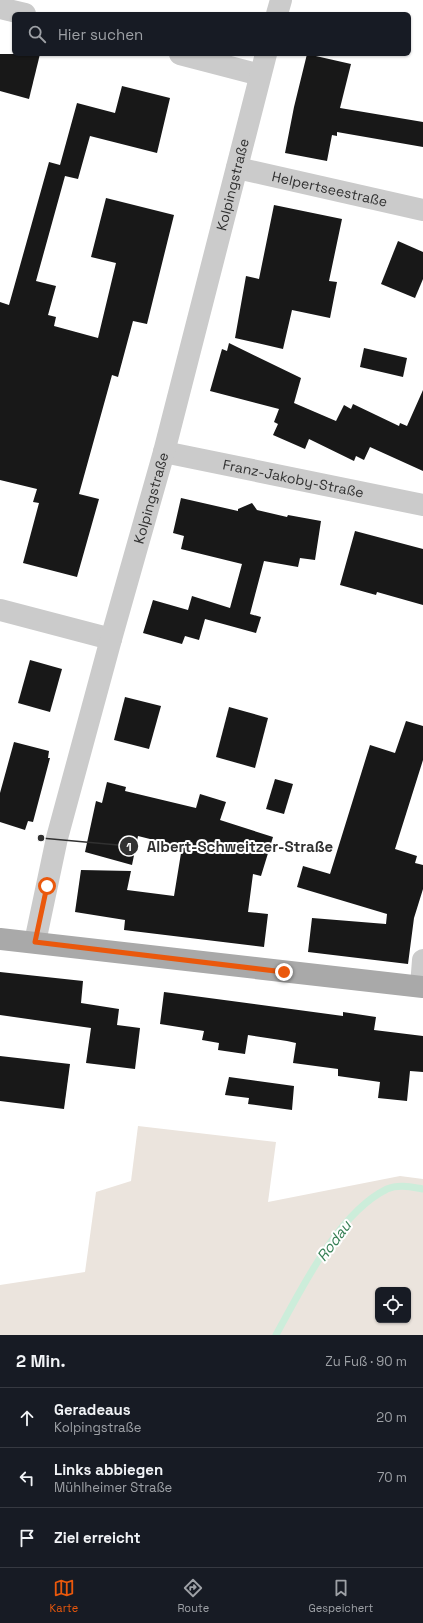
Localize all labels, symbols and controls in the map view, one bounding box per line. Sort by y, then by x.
search box [12,12,411,56]
icon: search [26,23,48,45]
text: Hier suchen [58,25,143,44]
street label: Kolpingstraße [212,137,253,232]
street label: Helpertseestraße [270,167,389,211]
street label: Kolpingstraße [129,450,172,546]
street label: Franz-Jakoby-Straße [221,455,365,502]
callout: Albert-Schweitzer-Straße [119,833,341,860]
text: Albert-Schweitzer-Straße [147,837,334,856]
text: 1 [126,839,132,855]
route start [38,877,56,895]
route end [275,963,293,981]
water label: Rodau [312,1216,356,1265]
map controls [375,1287,411,1323]
button: locate [375,1287,411,1323]
text: 2 Min. [16,1350,65,1372]
text: Zu Fuß · 90 m [325,1353,407,1370]
text: Geradeaus [54,1400,131,1419]
icon: ahead [16,1407,38,1429]
text: 20 m [376,1409,407,1426]
text: Kolpingstraße [54,1419,141,1436]
text: Links abbiegen [54,1460,163,1479]
icon: left [16,1467,38,1489]
text: 70 m [377,1469,407,1486]
text: Mühlheimer Straße [54,1479,172,1496]
icon: arrive [16,1527,38,1549]
text: Ziel erreicht [54,1528,141,1547]
tab: Karte [50,1577,78,1615]
tab: Route [177,1577,209,1615]
tab: Gespeichert [308,1577,373,1615]

